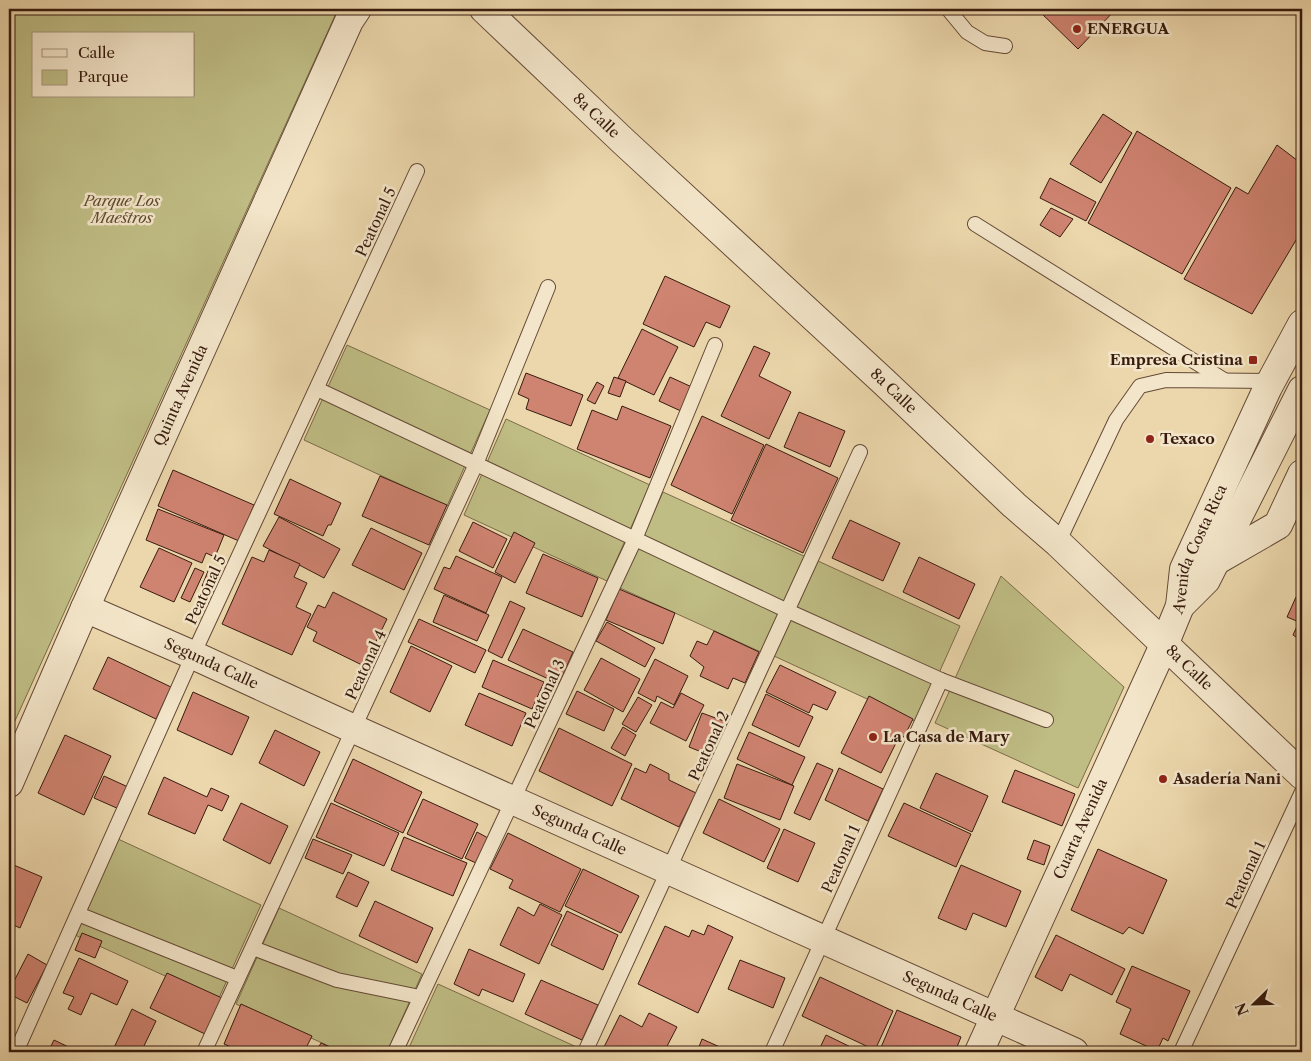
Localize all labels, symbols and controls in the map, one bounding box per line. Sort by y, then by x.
place label: ENERGUA [1087,19,1169,38]
marker: ENERGUA [1071,23,1083,35]
legend [32,32,195,98]
text: Calle [78,43,115,62]
text: Parque [78,67,128,86]
street label: 8a Calle [569,89,624,142]
street label: Peatonal 5 [351,184,400,259]
park label: Parque Los Maestros [83,191,161,227]
street label: Quinta Avenida [149,341,211,449]
place label: Empresa Cristina [1110,350,1243,369]
marker: Empresa Cristina [1247,354,1259,366]
street label: 8a Calle [866,364,921,417]
place label: Texaco [1160,429,1215,448]
marker: Texaco [1144,433,1156,445]
street label: Avenida Costa Rica [1167,481,1231,617]
street label: Peatonal 5 [181,552,230,627]
street label: Peatonal 4 [341,627,390,703]
street label: Segunda Calle [161,634,262,693]
street label: 8a Calle [1162,641,1217,694]
street label: Peatonal 3 [520,656,569,731]
street label: Peatonal 2 [684,708,733,784]
place label: La Casa de Mary [883,727,1010,746]
marker: La Casa de Mary [867,731,879,743]
place label: Asadería Nani [1172,769,1282,788]
marker: Asadería Nani [1157,773,1169,785]
street label: Cuarta Avenida [1049,775,1111,882]
street label: Segunda Calle [529,800,630,859]
street label: Peatonal 1 [817,821,864,896]
street label: Peatonal 1 [1222,837,1270,912]
street label: Segunda Calle [900,966,1000,1025]
north arrow [1228,978,1278,1028]
text: N [1231,1000,1253,1018]

